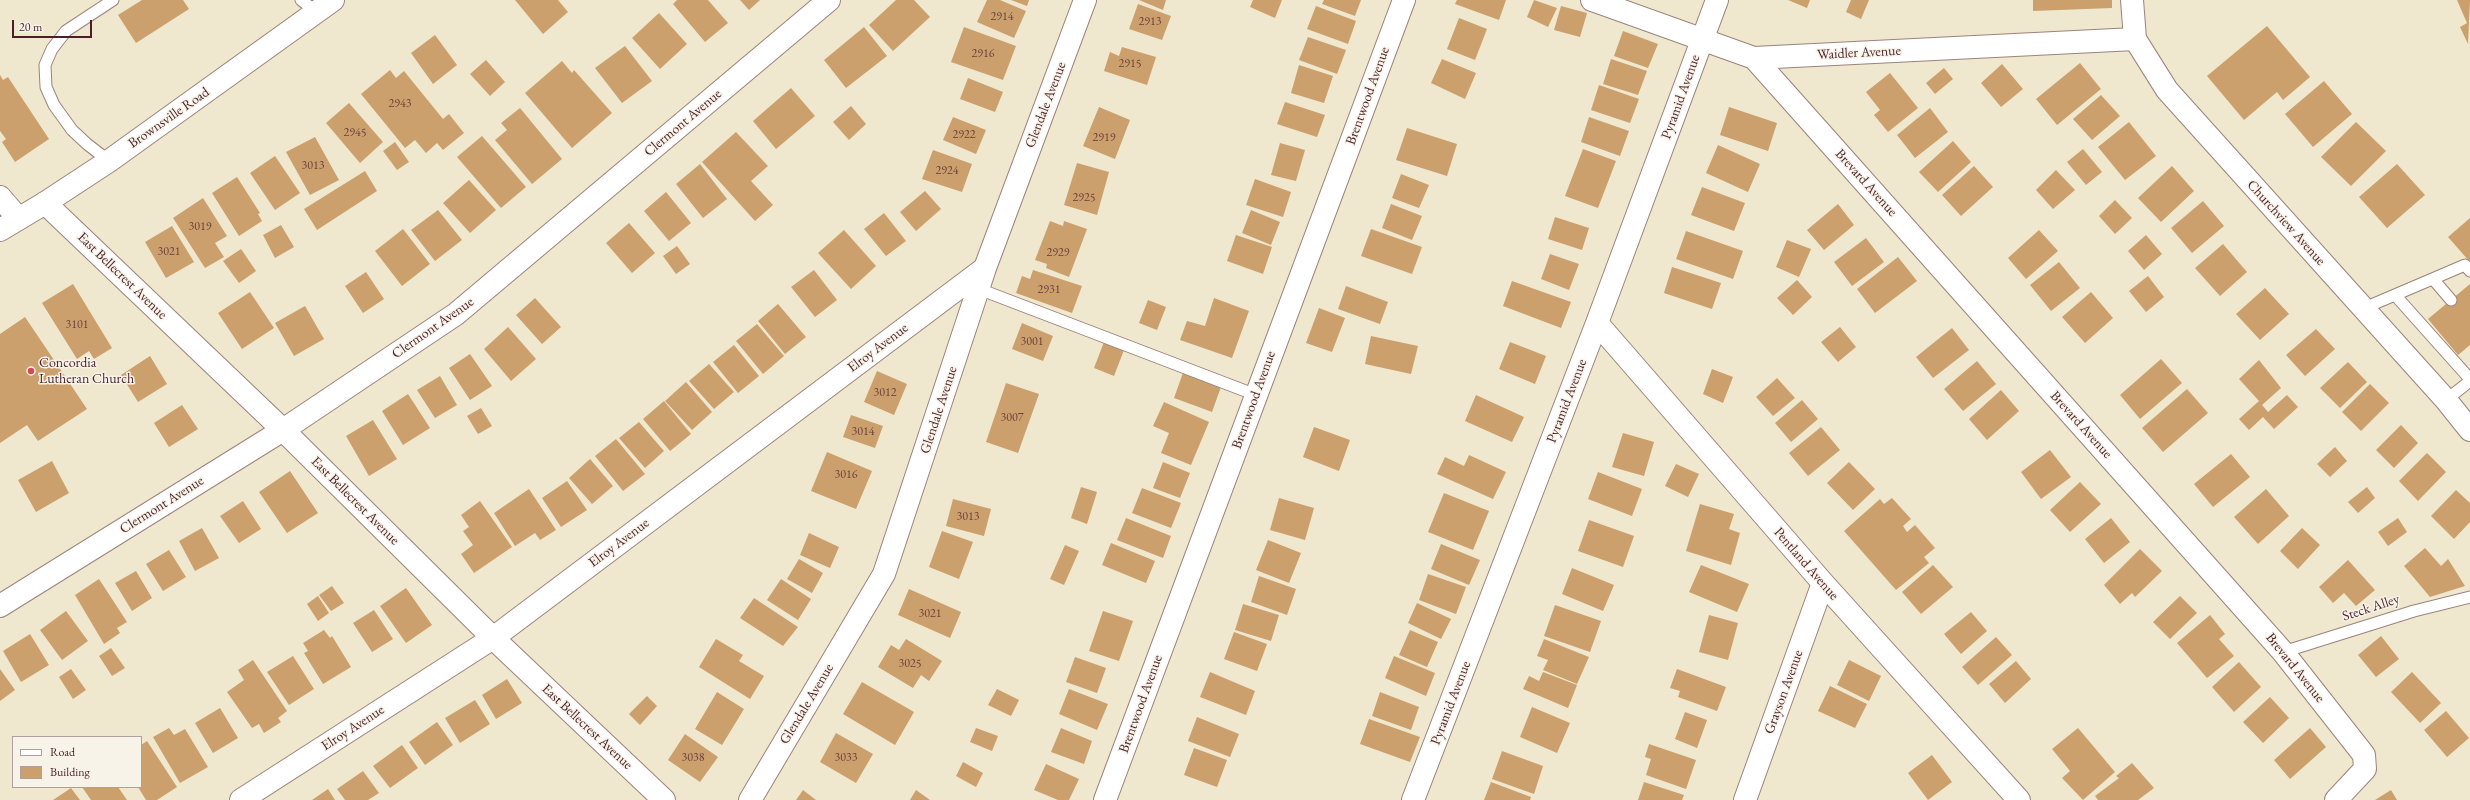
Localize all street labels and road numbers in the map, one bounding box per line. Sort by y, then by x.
street label: Waidler Avenue [1817,42,1901,64]
street label: Brentwood Avenue [1342,45,1394,147]
street label: Pyramid Avenue [1658,53,1704,141]
street label: Glendale Avenue [1022,60,1070,150]
street label: Brownsville Road [125,84,213,152]
street label: Clermont Avenue [641,86,725,160]
street label: Brevard Avenue [1831,146,1901,220]
street label: Churchview Avenue [2243,177,2329,269]
street label: East Bellecrest Avenue [74,229,170,323]
street label: Clermont Avenue [389,294,477,362]
street label: Elroy Avenue [844,320,912,376]
street label: Brentwood Avenue [1228,349,1280,451]
street label: Pyramid Avenue [1543,357,1591,445]
street label: Glendale Avenue [917,364,961,456]
street label: Brevard Avenue [2046,388,2116,462]
street label: East Bellecrest Avenue [307,453,403,549]
street label: Clermont Avenue [117,472,207,538]
street label: Elroy Avenue [585,515,653,571]
street label: Pentland Avenue [1770,524,1842,604]
street label: Steck Alley [2340,591,2402,625]
street label: Brevard Avenue [2262,630,2328,706]
street label: Grayson Avenue [1761,648,1807,736]
street label: Brentwood Avenue [1115,653,1167,755]
street label: Pyramid Avenue [1427,659,1475,747]
street label: Glendale Avenue [776,661,838,747]
street label: East Bellecrest Avenue [538,681,636,773]
street label: Elroy Avenue [318,701,388,755]

